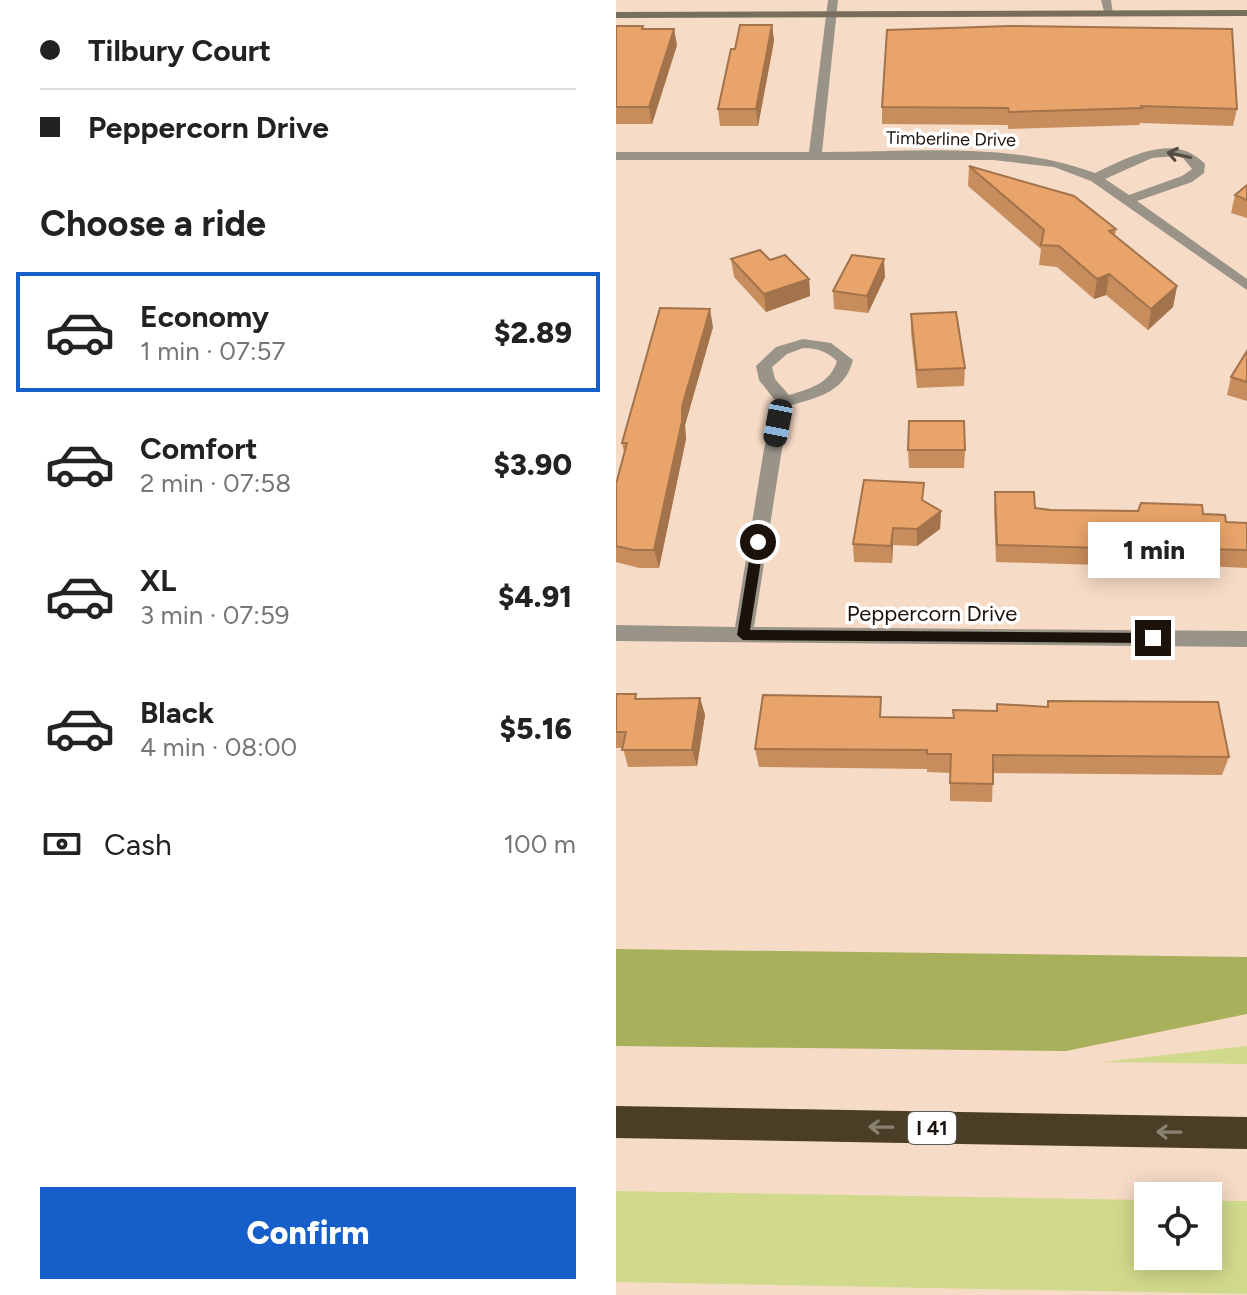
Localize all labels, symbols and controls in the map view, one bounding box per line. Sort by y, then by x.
text: Tilbury Court [88,32,271,69]
text: Peppercorn Drive [88,109,329,146]
street label: Timberline Drive [886,127,1016,151]
one-way arrow [1166,147,1192,162]
text: Choose a ride [40,202,266,245]
icon: car [44,296,116,368]
text: Economy [140,298,269,335]
text: $2.89 [494,314,572,351]
text: 1 min · 07:57 [140,335,285,367]
car [762,397,794,449]
icon: car [44,428,116,500]
text: Comfort [140,430,258,467]
text: $3.90 [494,446,572,483]
text: 2 min · 07:58 [140,467,291,499]
callout: 1 min [1087,522,1219,578]
route start [740,524,776,560]
text: 1 min [1123,534,1185,566]
icon: car [44,560,116,632]
text: XL [140,562,176,599]
text: $4.91 [498,578,572,615]
text: 3 min · 07:59 [140,599,290,631]
street label: Peppercorn Drive [847,600,1017,627]
route end [1135,620,1171,656]
icon: car [44,692,116,764]
text: Black [140,694,214,731]
text: $5.16 [500,710,572,747]
text: 4 min · 08:00 [140,731,297,763]
icon: cash [40,822,84,866]
text: Cash [104,826,172,863]
text: 100 m [503,828,576,860]
road number: I 41 [908,1112,956,1144]
one-way arrow [868,1119,895,1134]
one-way arrow [1156,1124,1183,1140]
map controls [1134,1182,1222,1270]
button: locate [1134,1182,1222,1270]
button: Confirm [40,1187,576,1279]

